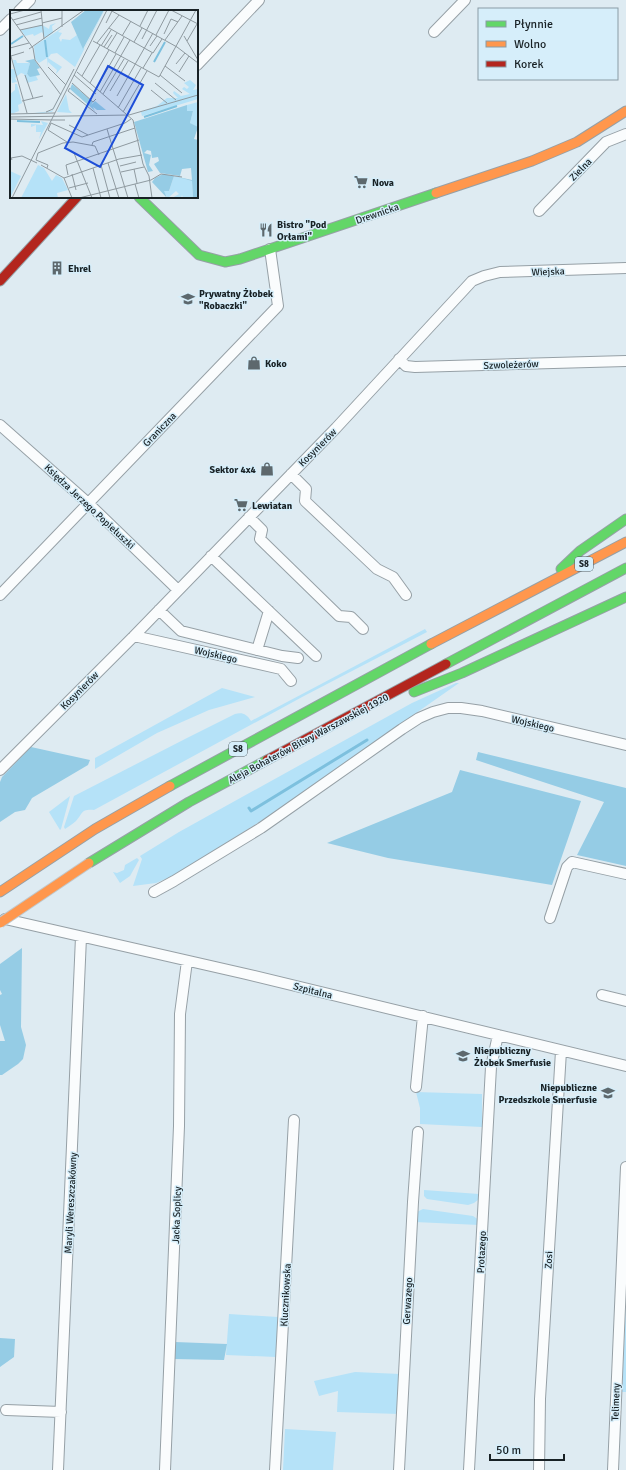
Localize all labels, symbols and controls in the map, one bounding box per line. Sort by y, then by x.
legend [478,8,618,80]
inset map [10,10,198,198]
text: Płynnie [514,17,553,32]
text: Wolno [514,37,546,52]
text: Korek [514,57,543,72]
street label: Zielna [567,156,594,184]
supermarket icon: Nova [353,174,369,190]
place label: Nova [372,177,394,189]
street label: Drewnicka [354,201,401,227]
place label: Bistro "Pod Orłami" [277,219,327,243]
restaurant icon: Bistro "Pod Orłami" [258,222,274,238]
building icon: Ehrel [49,260,65,276]
place label: Ehrel [68,263,91,275]
street label: Wiejska [531,265,565,279]
place label: Prywatny Żłobek "Robaczki" [199,287,274,312]
school or university icon: Prywatny Żłobek "Robaczki" [180,291,196,307]
shop icon: Koko [246,355,262,371]
place label: Koko [265,358,287,370]
street label: Szwoleżerów [483,358,540,372]
street label: Graniczna [140,410,179,449]
street label: Kosynierów [296,426,340,469]
shop icon: Sektor 4x4 [259,461,275,477]
street label: Księdza Jerzego Popiełuszki [42,462,137,552]
place label: Sektor 4x4 [210,464,257,476]
supermarket icon: Lewiatan [233,497,249,513]
place label: Lewiatan [252,500,293,512]
road number: S8 [575,557,593,571]
street label: Wojskiego [193,644,238,666]
street label: Kosynierów [58,669,102,712]
street label: Aleja Bohaterów Bitwy Warszawskiej 1920 [226,691,391,786]
street label: Wojskiego [510,713,555,735]
road number: S8 [229,742,247,756]
street label: Szpitalna [292,980,334,1002]
place label: Niepubliczny Żłobek Smerfusie [474,1045,551,1069]
school or university icon: Niepubliczny Żłobek Smerfusie [455,1048,471,1064]
place label: Niepubliczne Przedszkole Smerfusie [499,1082,597,1106]
school or university icon: Niepubliczne Przedszkole Smerfusie [600,1085,616,1101]
street label: Maryli Wereszczakówny [62,1152,80,1254]
street label: Jacka Soplicy [170,1186,184,1244]
street label: Protazego [475,1231,489,1274]
street label: Zosi [543,1251,555,1269]
street label: Klucznikowska [278,1263,294,1327]
street label: Gerwazego [401,1277,415,1325]
street label: Telimeny [609,1383,623,1421]
scale bar [490,1436,564,1462]
text: 50 m [496,1443,521,1458]

